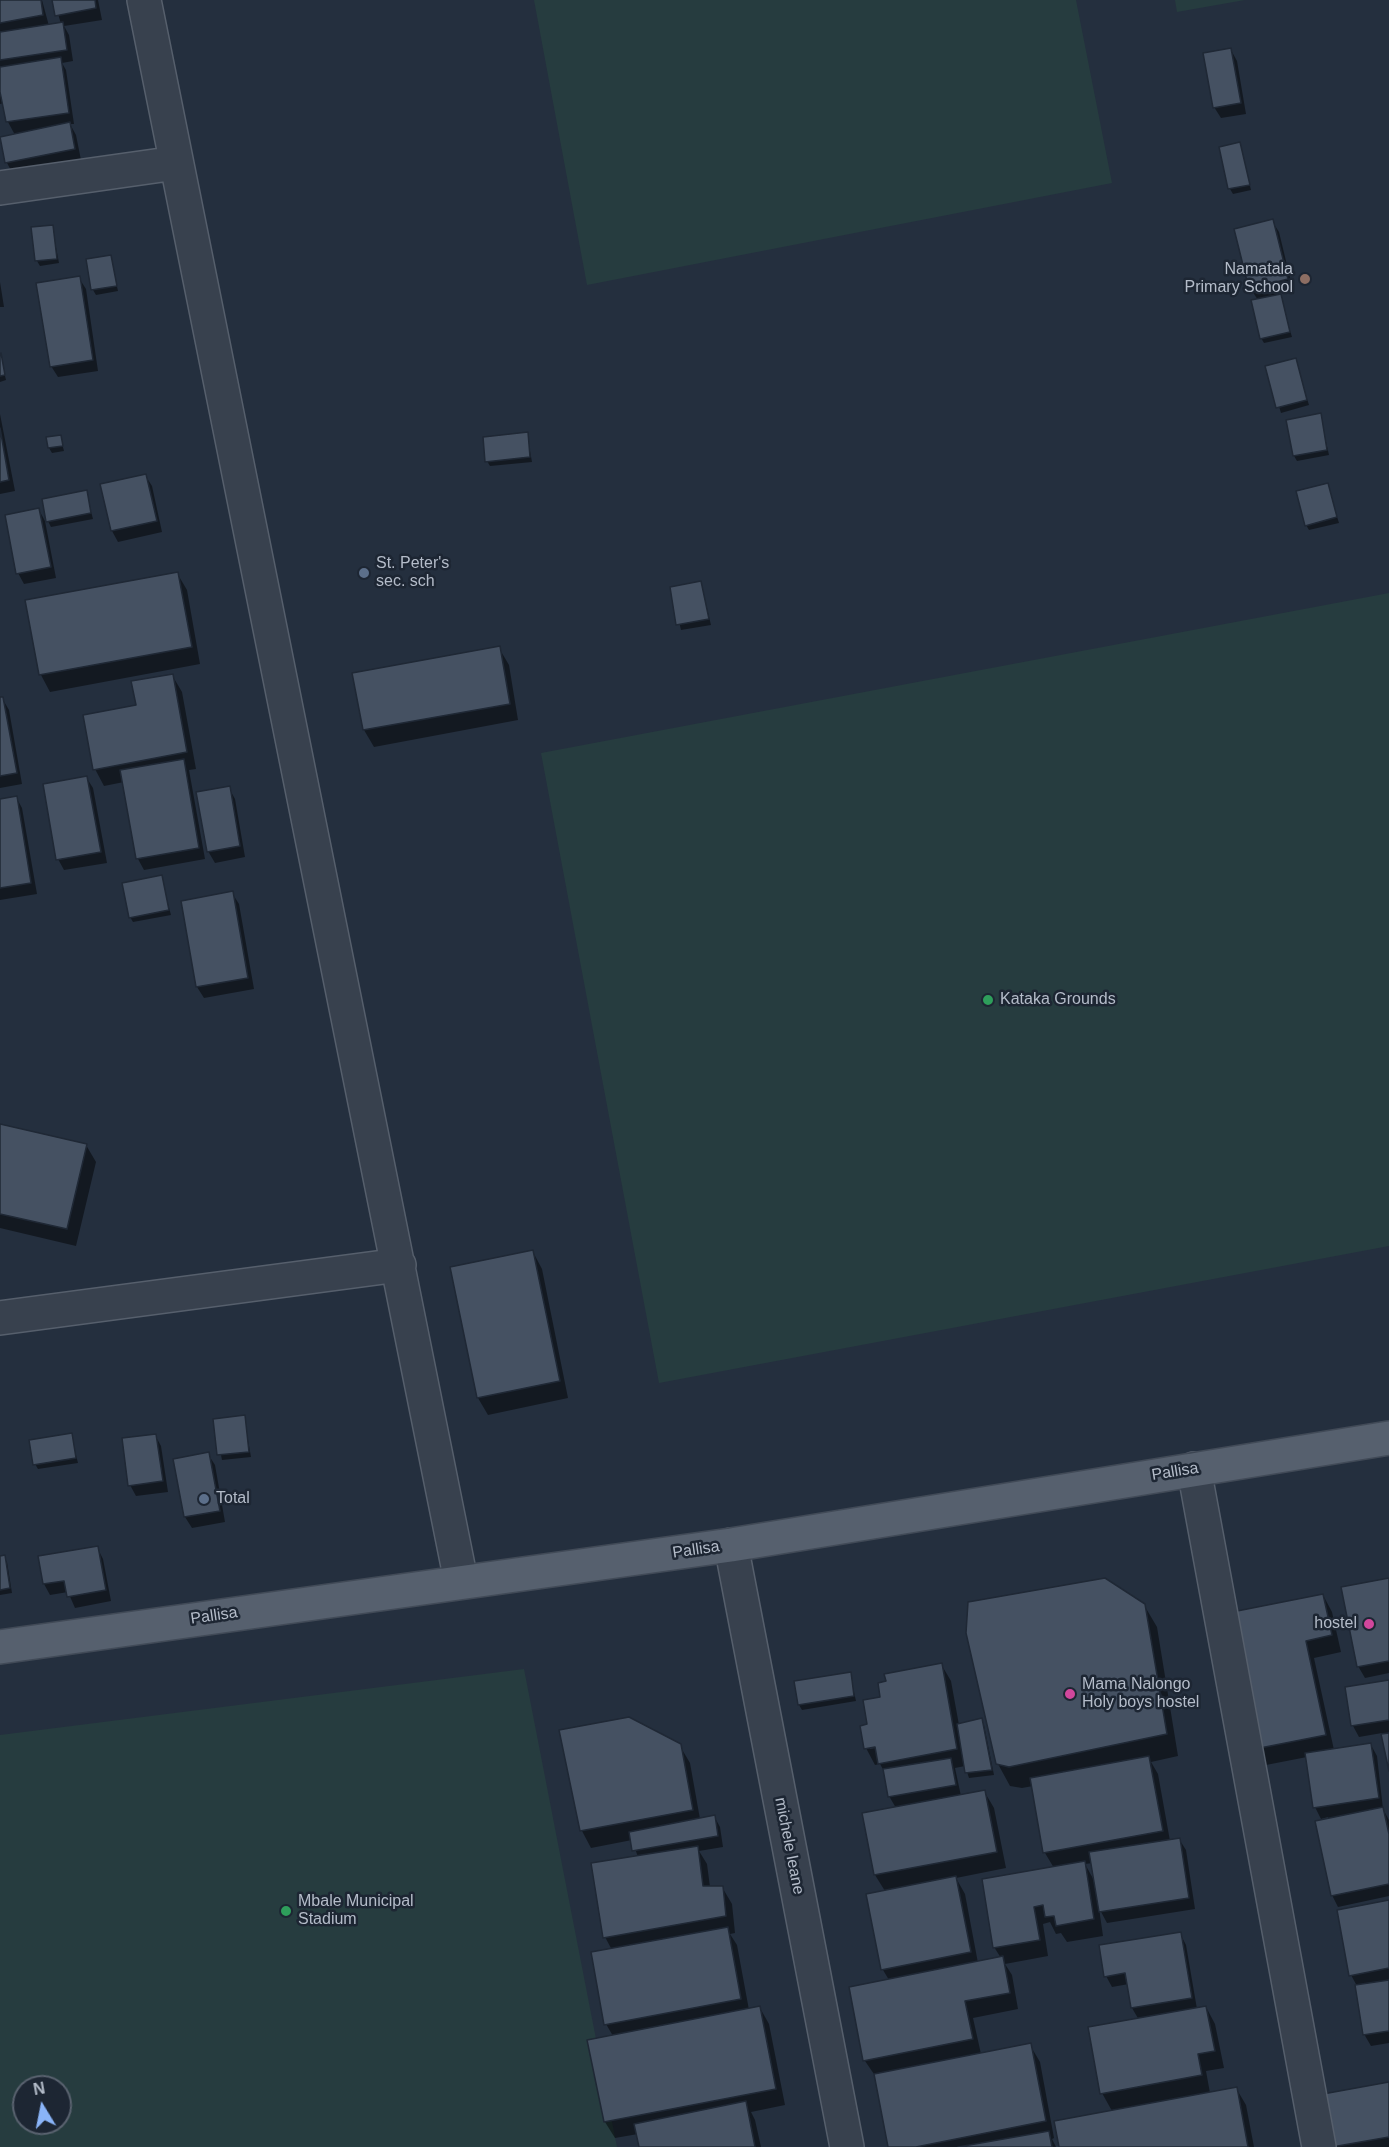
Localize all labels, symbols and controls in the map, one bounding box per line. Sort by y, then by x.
place label: Namatala Primary School [1185,260,1293,298]
marker: Namatala Primary School [1298,272,1312,286]
place label: St. Peter's sec. sch [376,554,449,592]
marker: St. Peter's sec. sch [357,566,371,580]
place label: Kataka Grounds [1000,990,1116,1010]
marker: Kataka Grounds [981,993,995,1007]
street label: Pallisa [1150,1459,1200,1485]
place label: Total [216,1489,250,1509]
marker: Total [197,1492,211,1506]
street label: Pallisa [671,1537,721,1563]
street label: Pallisa [189,1603,239,1629]
place label: hostel [1314,1614,1357,1634]
marker: hostel [1362,1617,1376,1631]
place label: Mama Nalongo Holy boys hostel [1082,1675,1199,1713]
marker: Mama Nalongo Holy boys hostel [1063,1687,1077,1701]
street label: michele leane [770,1796,808,1896]
place label: Mbale Municipal Stadium [298,1892,414,1930]
marker: Mbale Municipal Stadium [279,1904,293,1918]
north arrow [12,2075,72,2135]
text: N [32,2079,46,2098]

